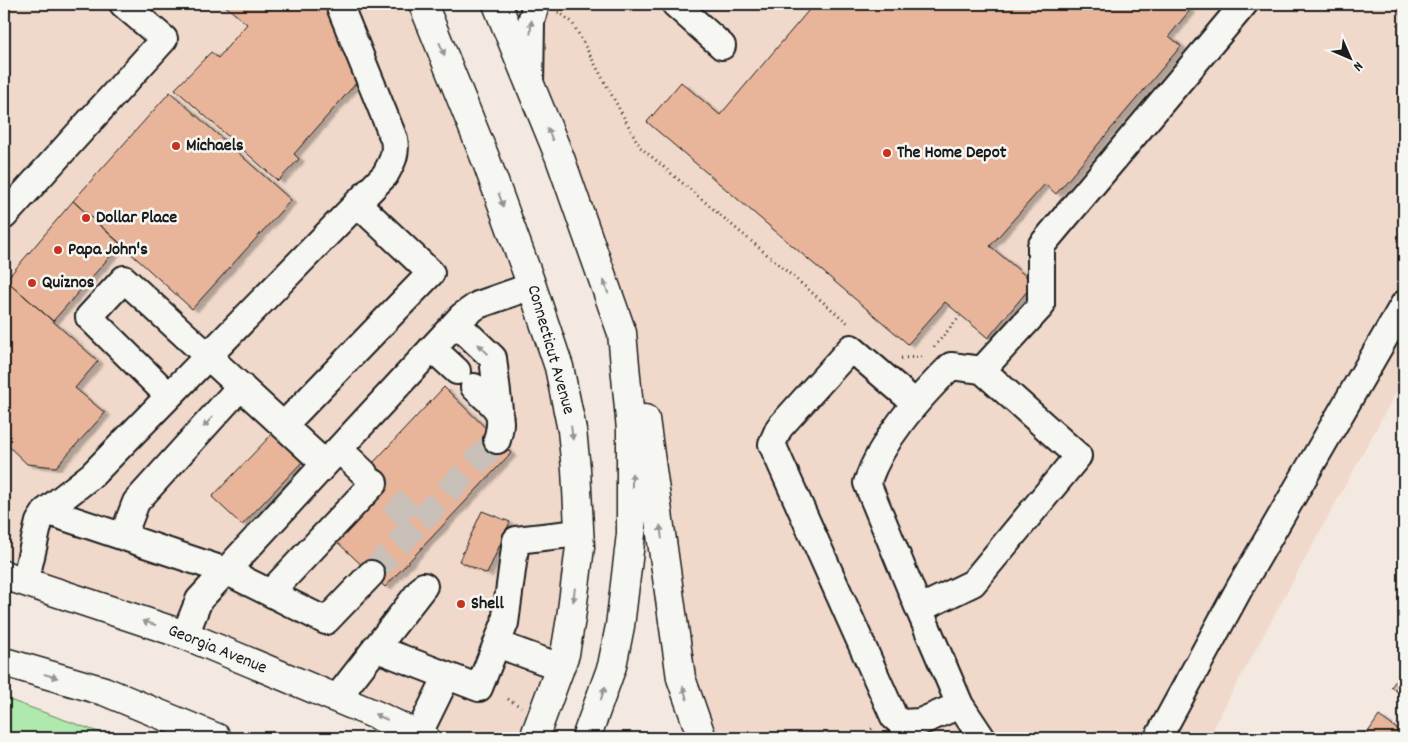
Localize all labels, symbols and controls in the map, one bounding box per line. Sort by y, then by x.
one-way arrow [528,19,536,35]
north arrow [1326,32,1376,82]
one-way arrow [438,42,446,56]
text: N [1348,56,1367,75]
one-way arrow [546,127,553,142]
place label: Michaels [186,134,244,159]
marker: Michaels [170,140,182,152]
place label: The Home Depot [897,141,1007,166]
marker: The Home Depot [881,147,893,159]
one-way arrow [497,193,505,208]
place label: Dollar Place [96,206,177,231]
marker: Dollar Place [80,212,92,224]
place label: Papa John's [68,238,148,263]
marker: Papa John's [52,244,64,256]
place label: Quiznos [42,271,95,296]
marker: Quiznos [26,277,38,289]
one-way arrow [602,279,610,294]
street label: Connecticut Avenue [520,282,580,418]
one-way arrow [478,343,490,355]
one-way arrow [203,415,214,428]
one-way arrow [568,426,576,442]
one-way arrow [628,472,636,488]
one-way arrow [657,524,665,540]
one-way arrow [570,588,578,604]
place label: Shell [471,592,504,617]
marker: Shell [455,598,467,610]
one-way arrow [141,619,156,627]
street label: Georgia Avenue [164,619,270,681]
one-way arrow [43,672,58,680]
one-way arrow [600,685,608,700]
one-way arrow [681,685,689,700]
one-way arrow [373,713,388,722]

